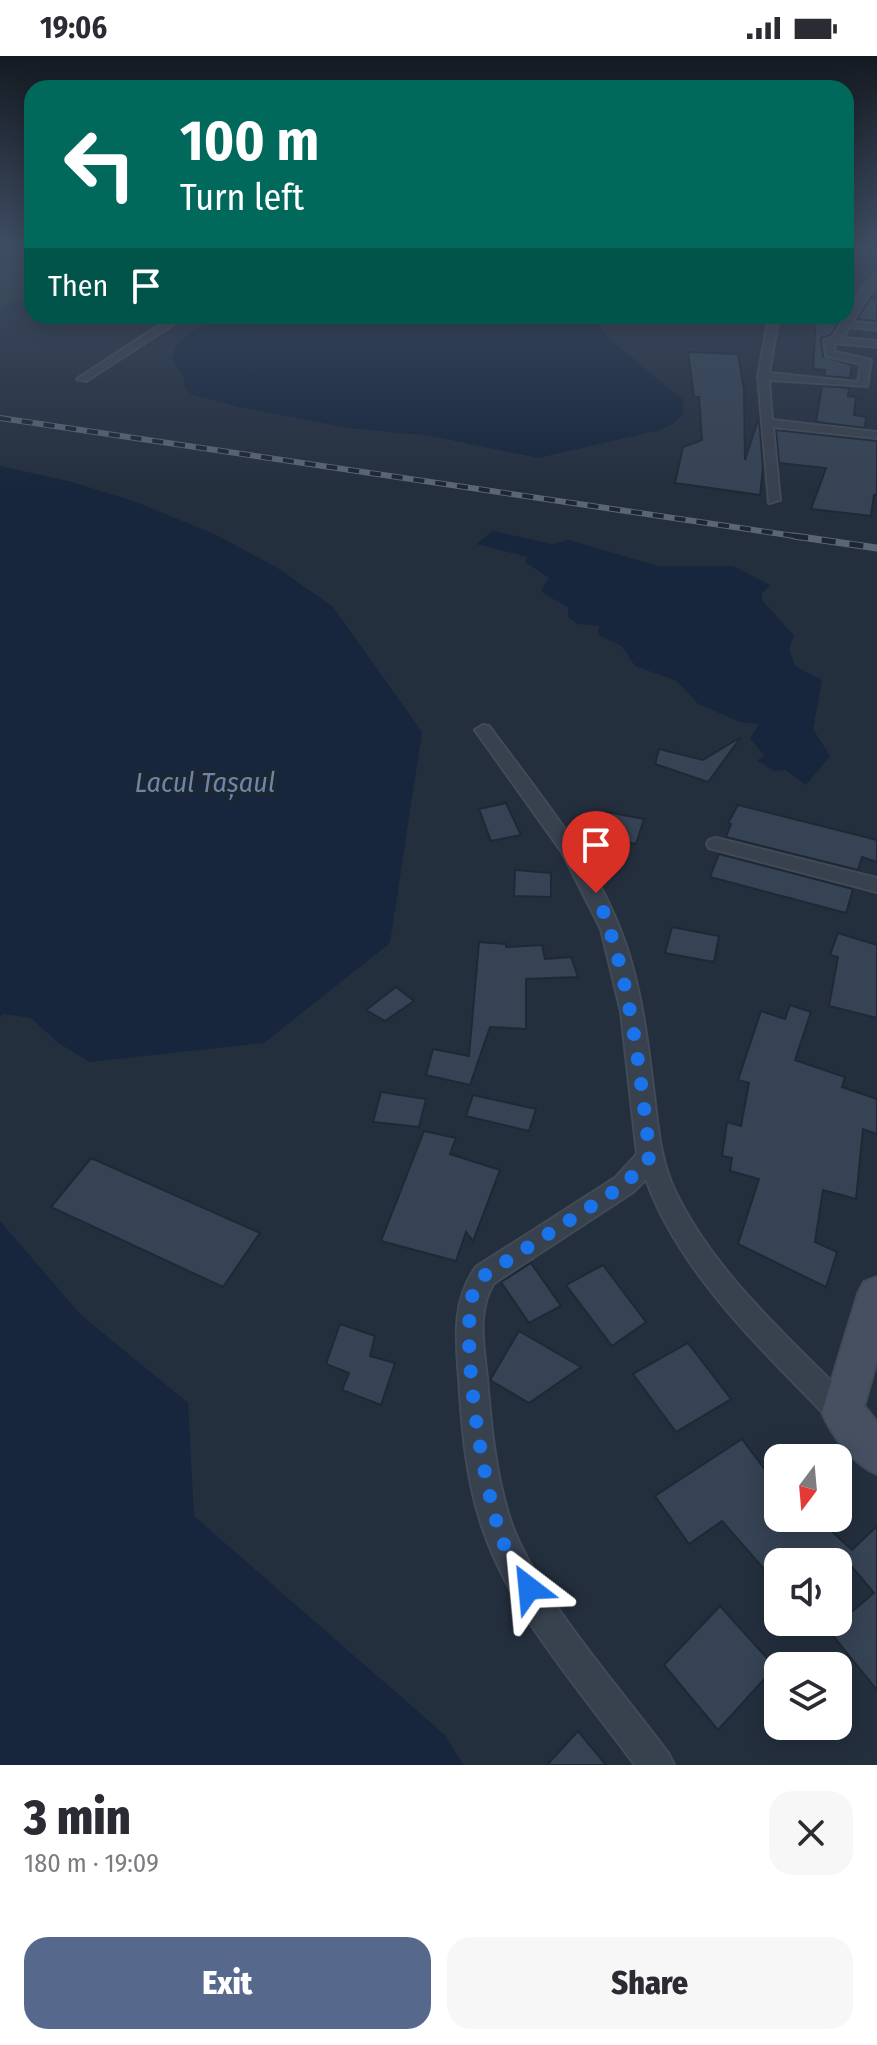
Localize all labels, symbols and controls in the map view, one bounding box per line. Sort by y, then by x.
text: 19:06 [40,10,107,46]
text: 100 m [180,108,319,175]
icon: left [48,112,152,216]
text: Turn left [180,176,304,220]
icon: arrive [124,264,168,308]
text: Then [48,268,108,304]
water label: Lacul Tașaul [135,766,275,800]
pin [562,811,630,893]
icon: arrive [574,823,618,867]
north arrow [764,1444,852,1532]
map controls [764,1444,852,1740]
position arrow [487,1546,571,1630]
button: sound [764,1548,852,1636]
button: layers [764,1652,852,1740]
text: 3 min [24,1789,131,1847]
button: close [769,1791,853,1875]
text: 180 m · 19:09 [24,1848,159,1879]
button: Exit [24,1937,431,2029]
button: Share [447,1937,853,2029]

